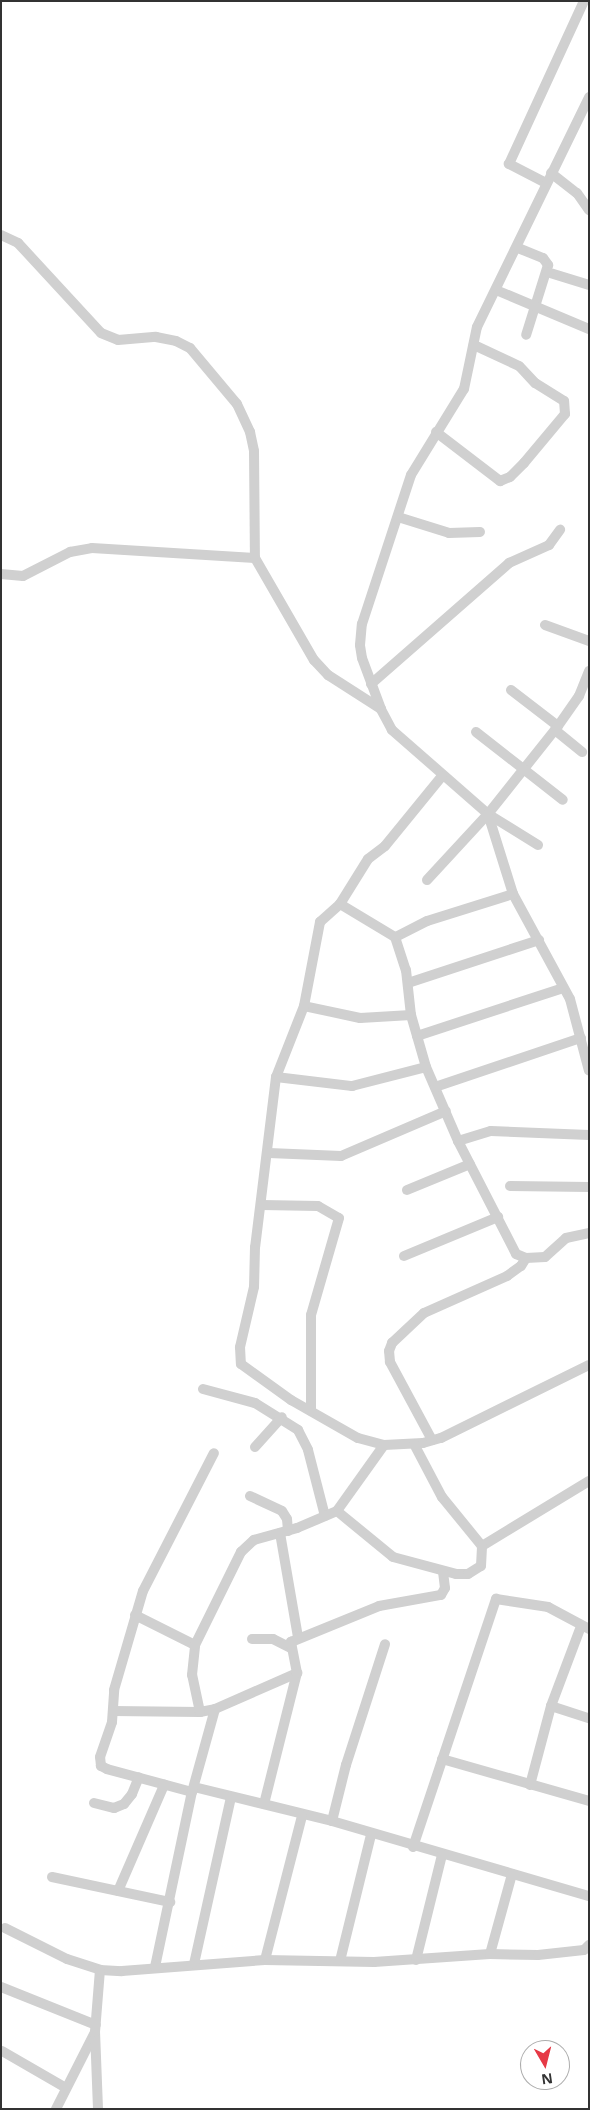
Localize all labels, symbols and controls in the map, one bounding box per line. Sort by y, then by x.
north arrow [520,2040,570,2090]
text: N [540,2069,554,2090]

